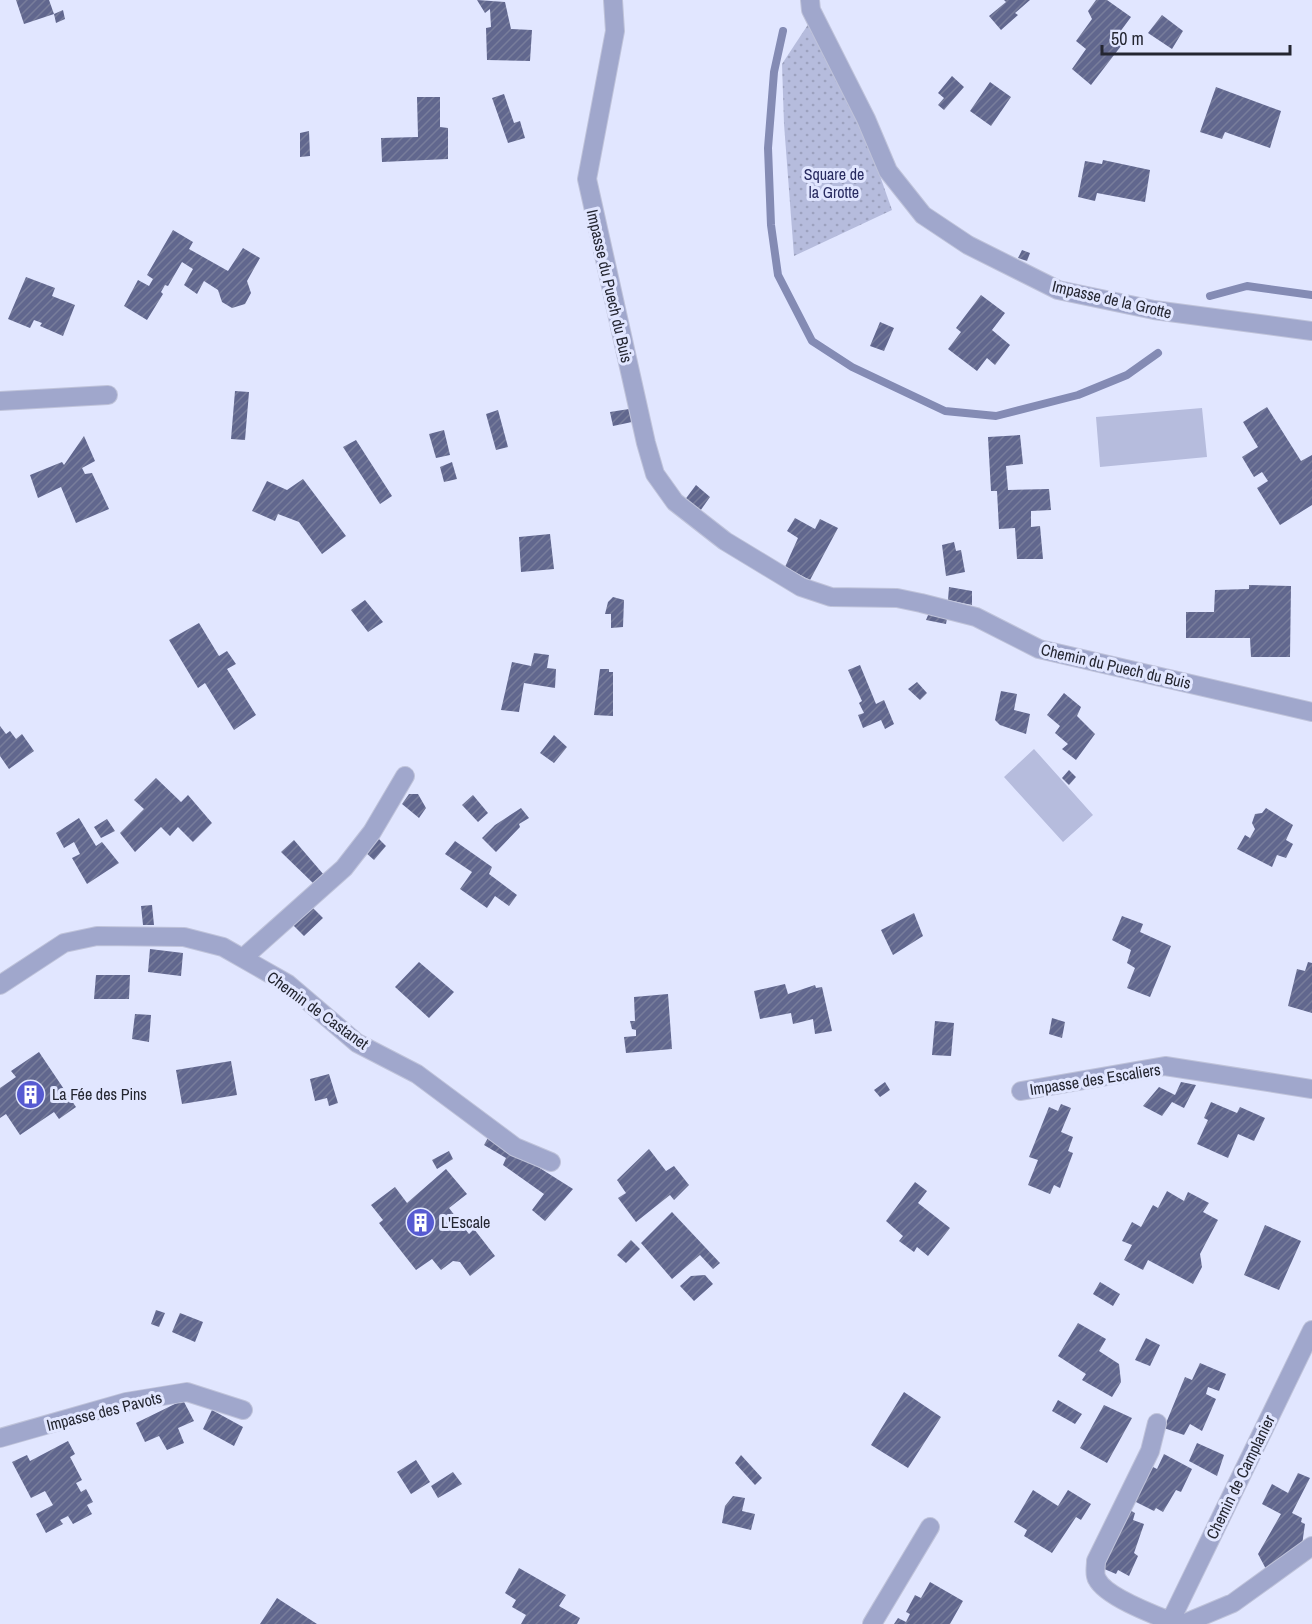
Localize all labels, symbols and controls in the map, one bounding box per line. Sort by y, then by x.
scale bar [1102,18,1290,56]
text: 50 m [1111,26,1144,51]
park label: Square de la Grotte [804,163,864,203]
street label: Impasse du Puech du Buis [582,207,638,365]
street label: Impasse de la Grotte [1050,275,1174,323]
street label: Chemin du Puech du Buis [1039,638,1193,694]
street label: Chemin de Castanet [263,966,373,1054]
street label: Impasse des Escaliers [1028,1058,1162,1100]
building icon: La Fée des Pins [15,1078,47,1110]
place label: La Fée des Pins [52,1083,147,1105]
building icon: L'Escale [404,1206,436,1238]
place label: L'Escale [441,1211,490,1233]
street label: Impasse des Pavots [44,1386,164,1436]
street label: Chemin de Camplanier [1200,1411,1280,1543]

